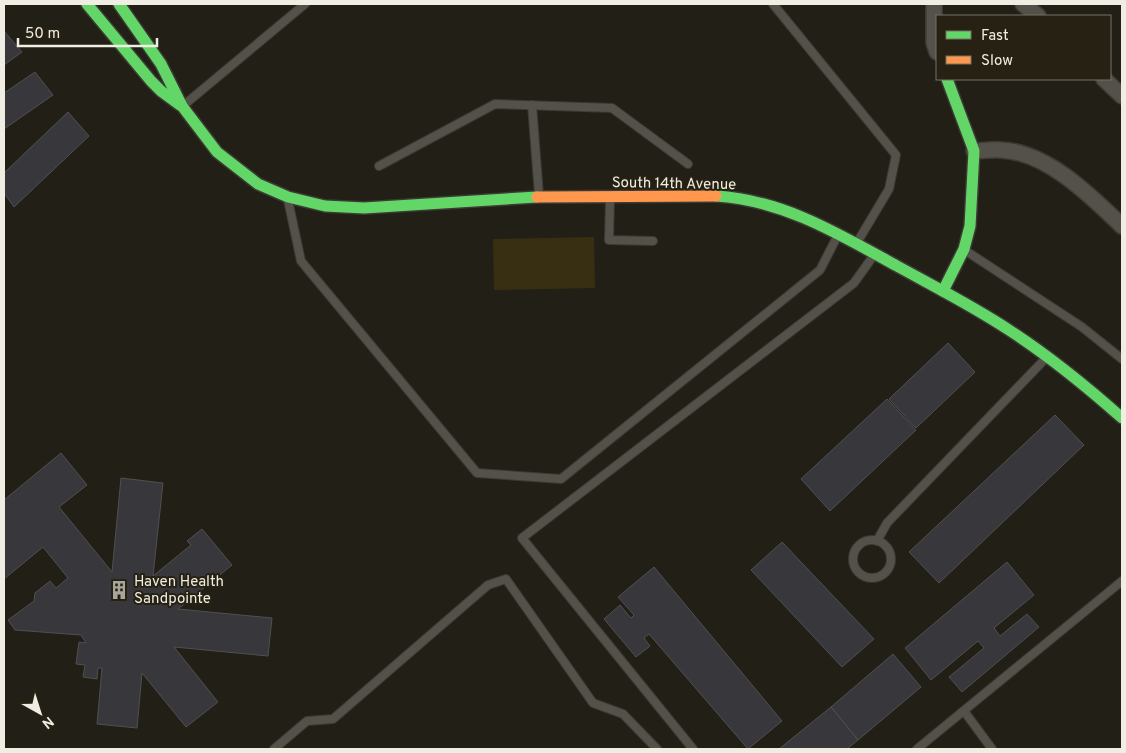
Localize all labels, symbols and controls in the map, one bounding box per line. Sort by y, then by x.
scale bar [18,15,156,47]
legend [936,15,1111,80]
text: 50 m [25,25,60,44]
text: Fast [981,27,1009,46]
text: Slow [981,52,1013,71]
street label: South 14th Avenue [612,174,736,195]
place label: Haven Health Sandpointe [134,573,224,609]
building icon: Haven Health Sandpointe [108,579,130,601]
north arrow [15,688,65,738]
text: N [38,712,56,732]

